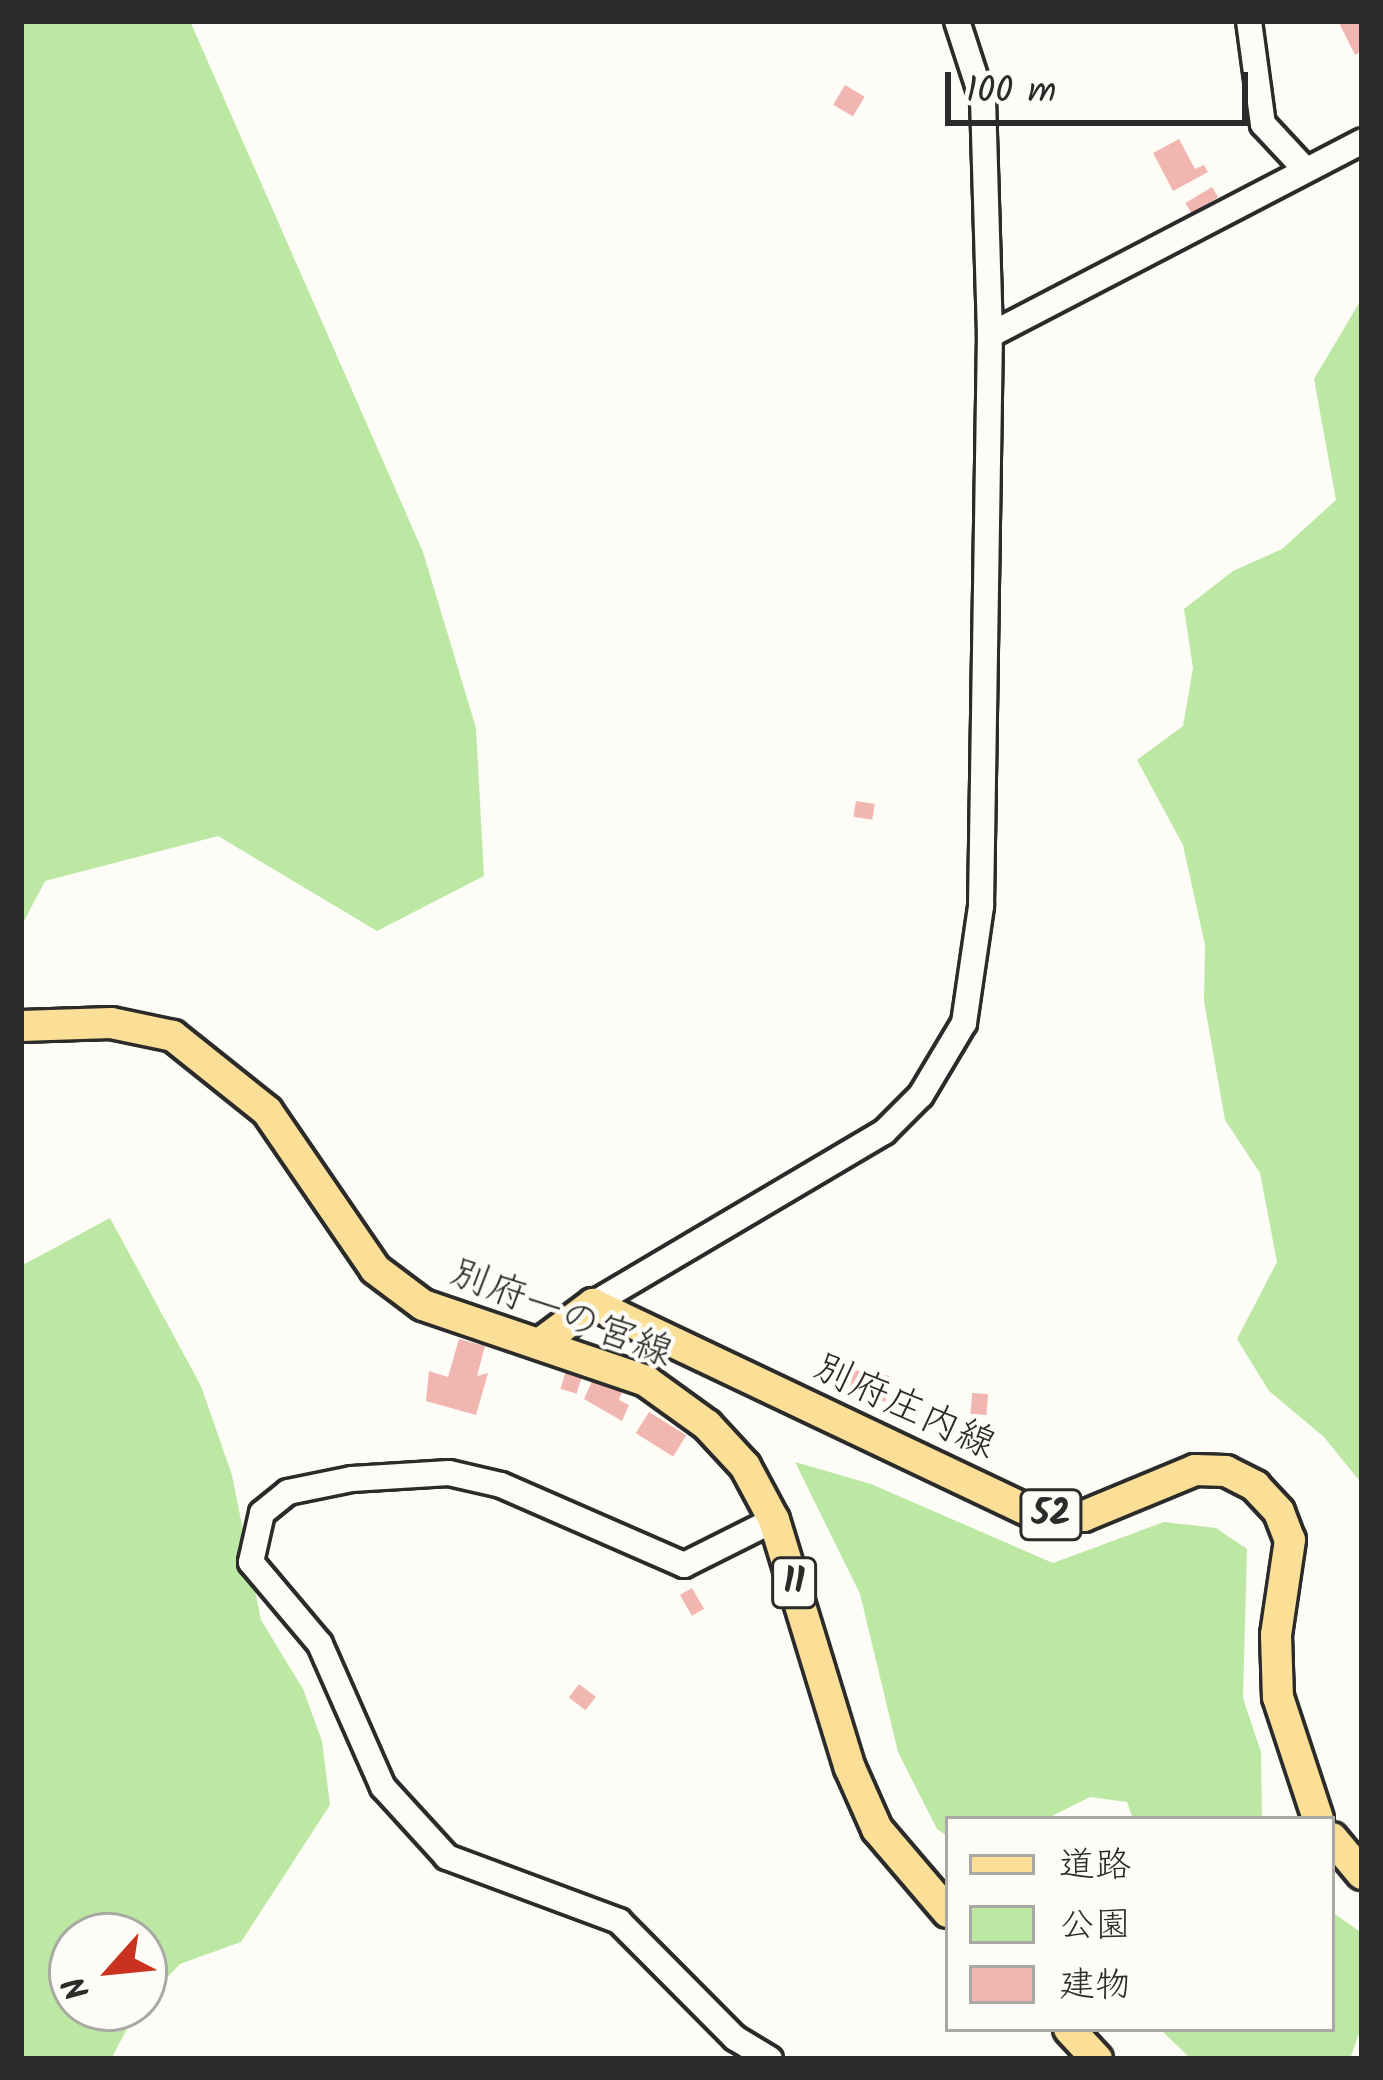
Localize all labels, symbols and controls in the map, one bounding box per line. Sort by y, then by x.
scale bar [951,48,1254,122]
text: 100 m [966,64,1056,121]
street label: 別府一の宮線 [443,1251,679,1379]
street label: 別府庄内線 [806,1346,1002,1470]
road number: 52 [1018,1485,1084,1545]
road number: 11 [770,1553,818,1613]
legend [945,1816,1335,2032]
text: 道路 [1059,1838,1131,1895]
text: 公園 [1059,1898,1131,1955]
north arrow [48,1912,168,2032]
text: 建物 [1059,1958,1131,2015]
text: N [50,1966,106,2009]

